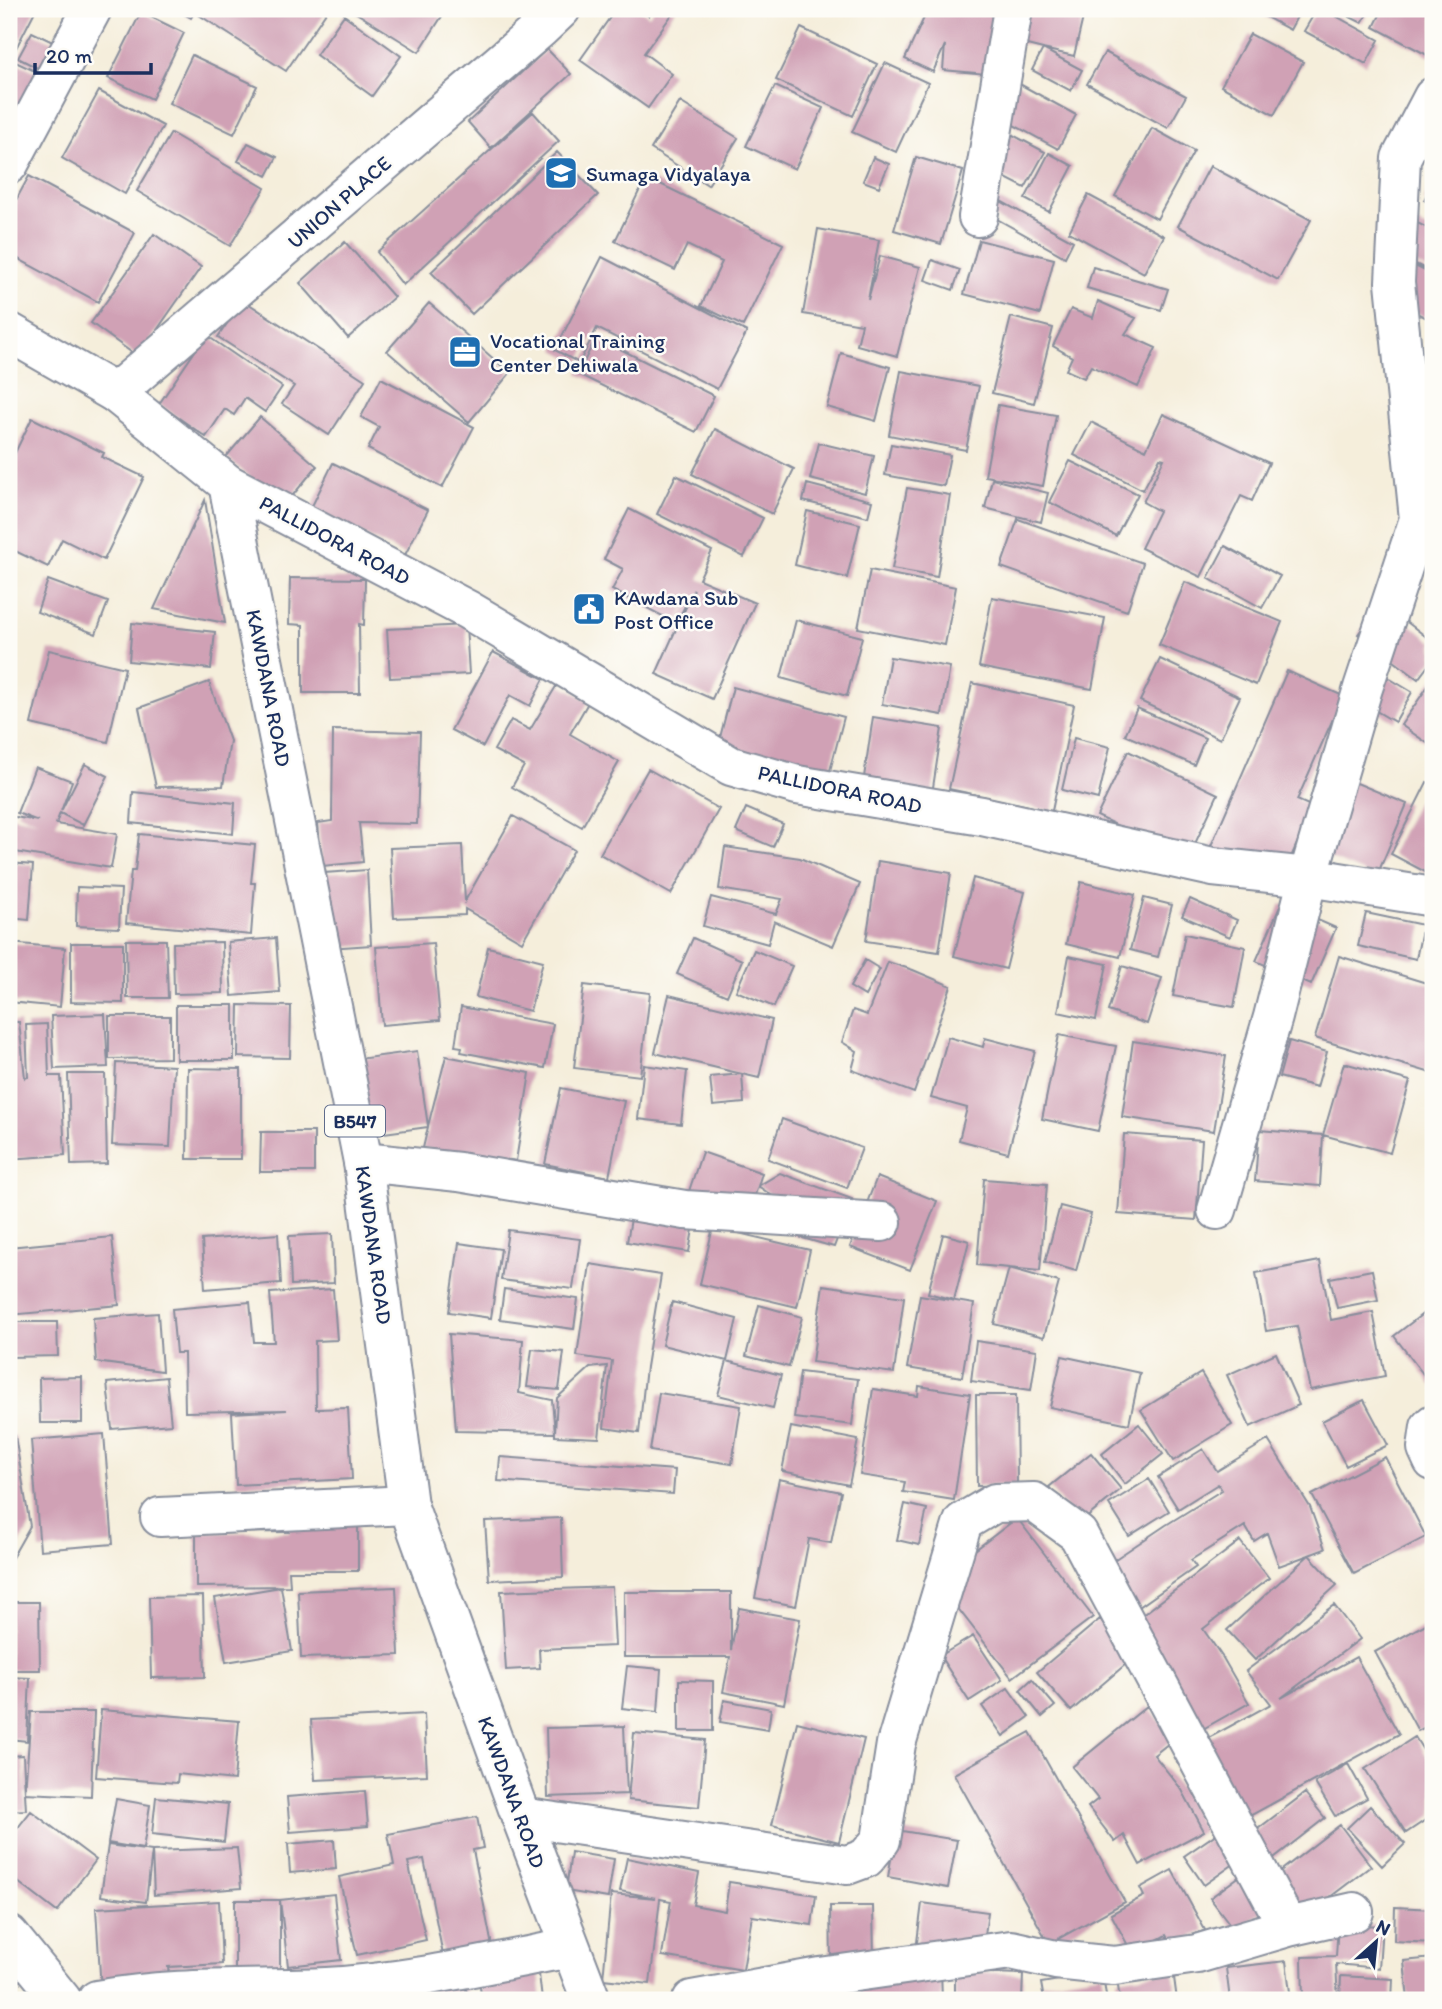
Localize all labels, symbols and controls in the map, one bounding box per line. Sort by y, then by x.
scale bar [35,32,150,76]
text: 20 m [46,43,93,68]
street label: UNION PLACE [282,150,396,254]
school or university icon: Sumaga Vidyalaya [542,154,580,192]
place label: Sumaga Vidyalaya [586,161,751,186]
place label: Vocational Training Center Dehiwala [490,328,665,377]
office icon: Vocational Training Center Dehiwala [446,333,484,371]
street label: PALLIDORA ROAD [255,490,415,590]
place label: KAwdana Sub Post Office [614,585,738,634]
public building icon: KAwdana Sub Post Office [570,590,608,628]
street label: KAWDANA ROAD [241,607,297,769]
street label: PALLIDORA ROAD [756,759,924,819]
road number: B547 [325,1106,385,1136]
street label: KAWDANA ROAD [350,1164,398,1326]
street label: KAWDANA ROAD [473,1713,551,1872]
north arrow [1340,1908,1410,1978]
text: N [1373,1914,1394,1940]

